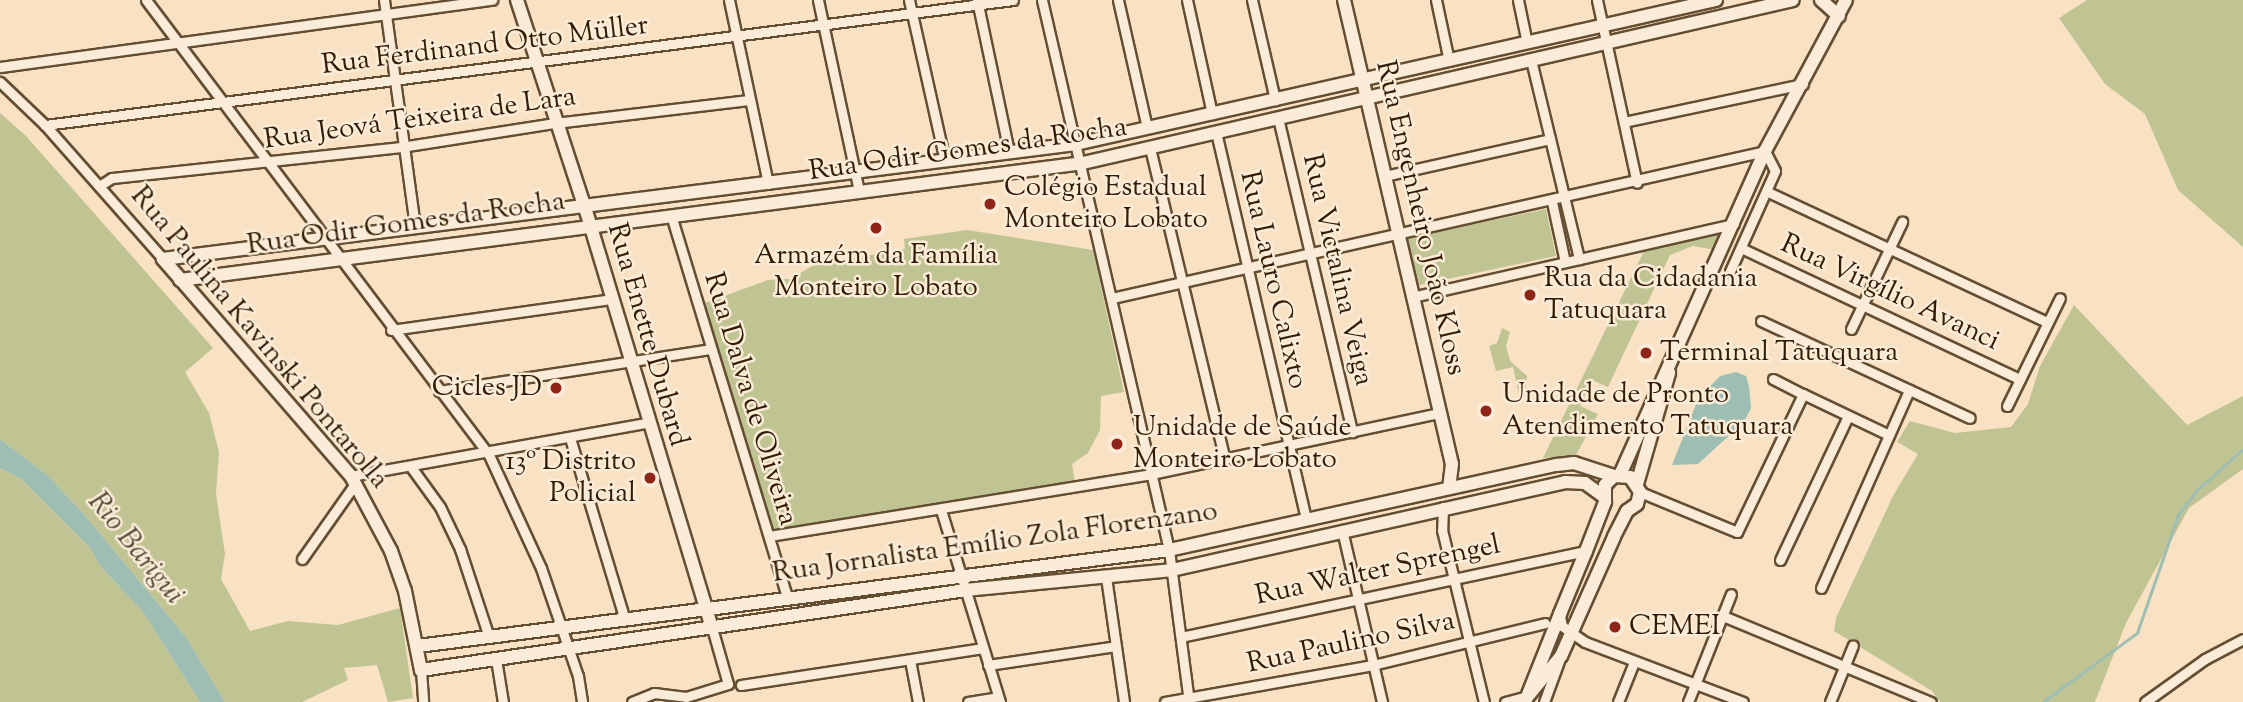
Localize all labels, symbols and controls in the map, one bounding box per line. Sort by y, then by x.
street label: Rua Ferdinand Otto Müller [320,9,650,83]
street label: Rua Engenheiro João Kloss [1367,57,1473,379]
street label: Rua Jeová Teixeira de Lara [262,80,578,158]
street label: Rua Odir Gomes da Rocha [807,111,1129,189]
street label: Rua Victalina Veiga [1294,151,1380,389]
street label: Rua Lauro Calixto [1232,168,1314,392]
place label: Colégio Estadual Monteiro Lobato [1004,171,1208,237]
street label: Rua Paulina Kavinski Pontarolla [123,180,395,496]
street label: Rua Odir Gomes da Rocha [245,185,567,263]
marker: Colégio Estadual Monteiro Lobato [982,196,998,212]
street label: Rua Enette Dubard [599,219,695,451]
marker: Armazém da Família Monteiro Lobato [868,220,884,236]
street label: Rua Virgílio Avanci [1775,228,2005,358]
place label: Armazém da Família Monteiro Lobato [754,239,998,305]
place label: Rua da Cidadania Tatuquara [1544,262,1757,328]
street label: Rua Dalva de Oliveira [696,269,804,529]
marker: Rua da Cidadania Tatuquara [1522,287,1538,303]
place label: Terminal Tatuquara [1660,336,1898,370]
marker: Terminal Tatuquara [1638,345,1654,361]
place label: Cicles JD [432,371,542,405]
place label: Unidade de Pronto Atendimento Tatuquara [1502,378,1793,444]
marker: Cicles JD [548,380,564,396]
marker: Unidade de Pronto Atendimento Tatuquara [1476,401,1496,421]
place label: Unidade de Saúde Monteiro Lobato [1133,411,1352,477]
marker: Unidade de Saúde Monteiro Lobato [1107,434,1127,454]
place label: 13º Distrito Policial [505,445,636,511]
marker: 13º Distrito Policial [642,470,658,486]
water label: Rio Barigui [79,485,191,613]
street label: Rua Jornalista Emílio Zola Florenzano [770,495,1220,591]
street label: Rua Walter Sprengel [1252,529,1504,613]
street label: Rua Paulino Silva [1244,605,1458,681]
place label: CEMEI [1629,610,1720,644]
marker: CEMEI [1607,619,1623,635]

